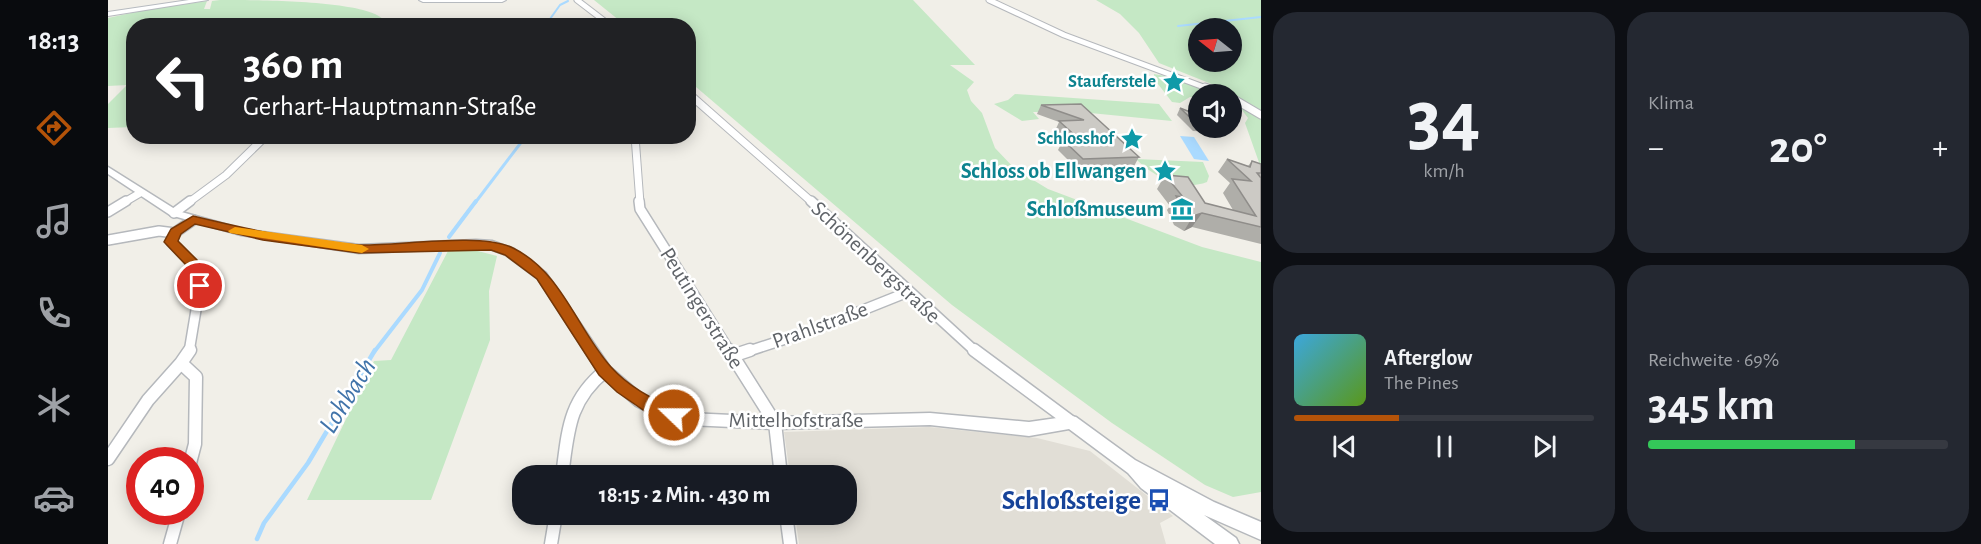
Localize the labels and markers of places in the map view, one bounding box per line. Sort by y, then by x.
place icon: Stauferstele [1161,69,1187,95]
place label: Stauferstele [1068,73,1156,91]
place icon: Schlosshof [1119,126,1145,152]
place label: Schlosshof [1037,130,1116,148]
place icon: Schloss ob Ellwangen [1152,158,1178,184]
place label: Schloss ob Ellwangen [961,160,1147,182]
museum icon: Schloßmuseum [1169,196,1195,222]
place label: Schloßmuseum [1027,198,1164,220]
pin [174,260,225,311]
place label: Schloßsteige [1002,487,1141,514]
bus stop icon: Schloßsteige [1146,487,1172,513]

